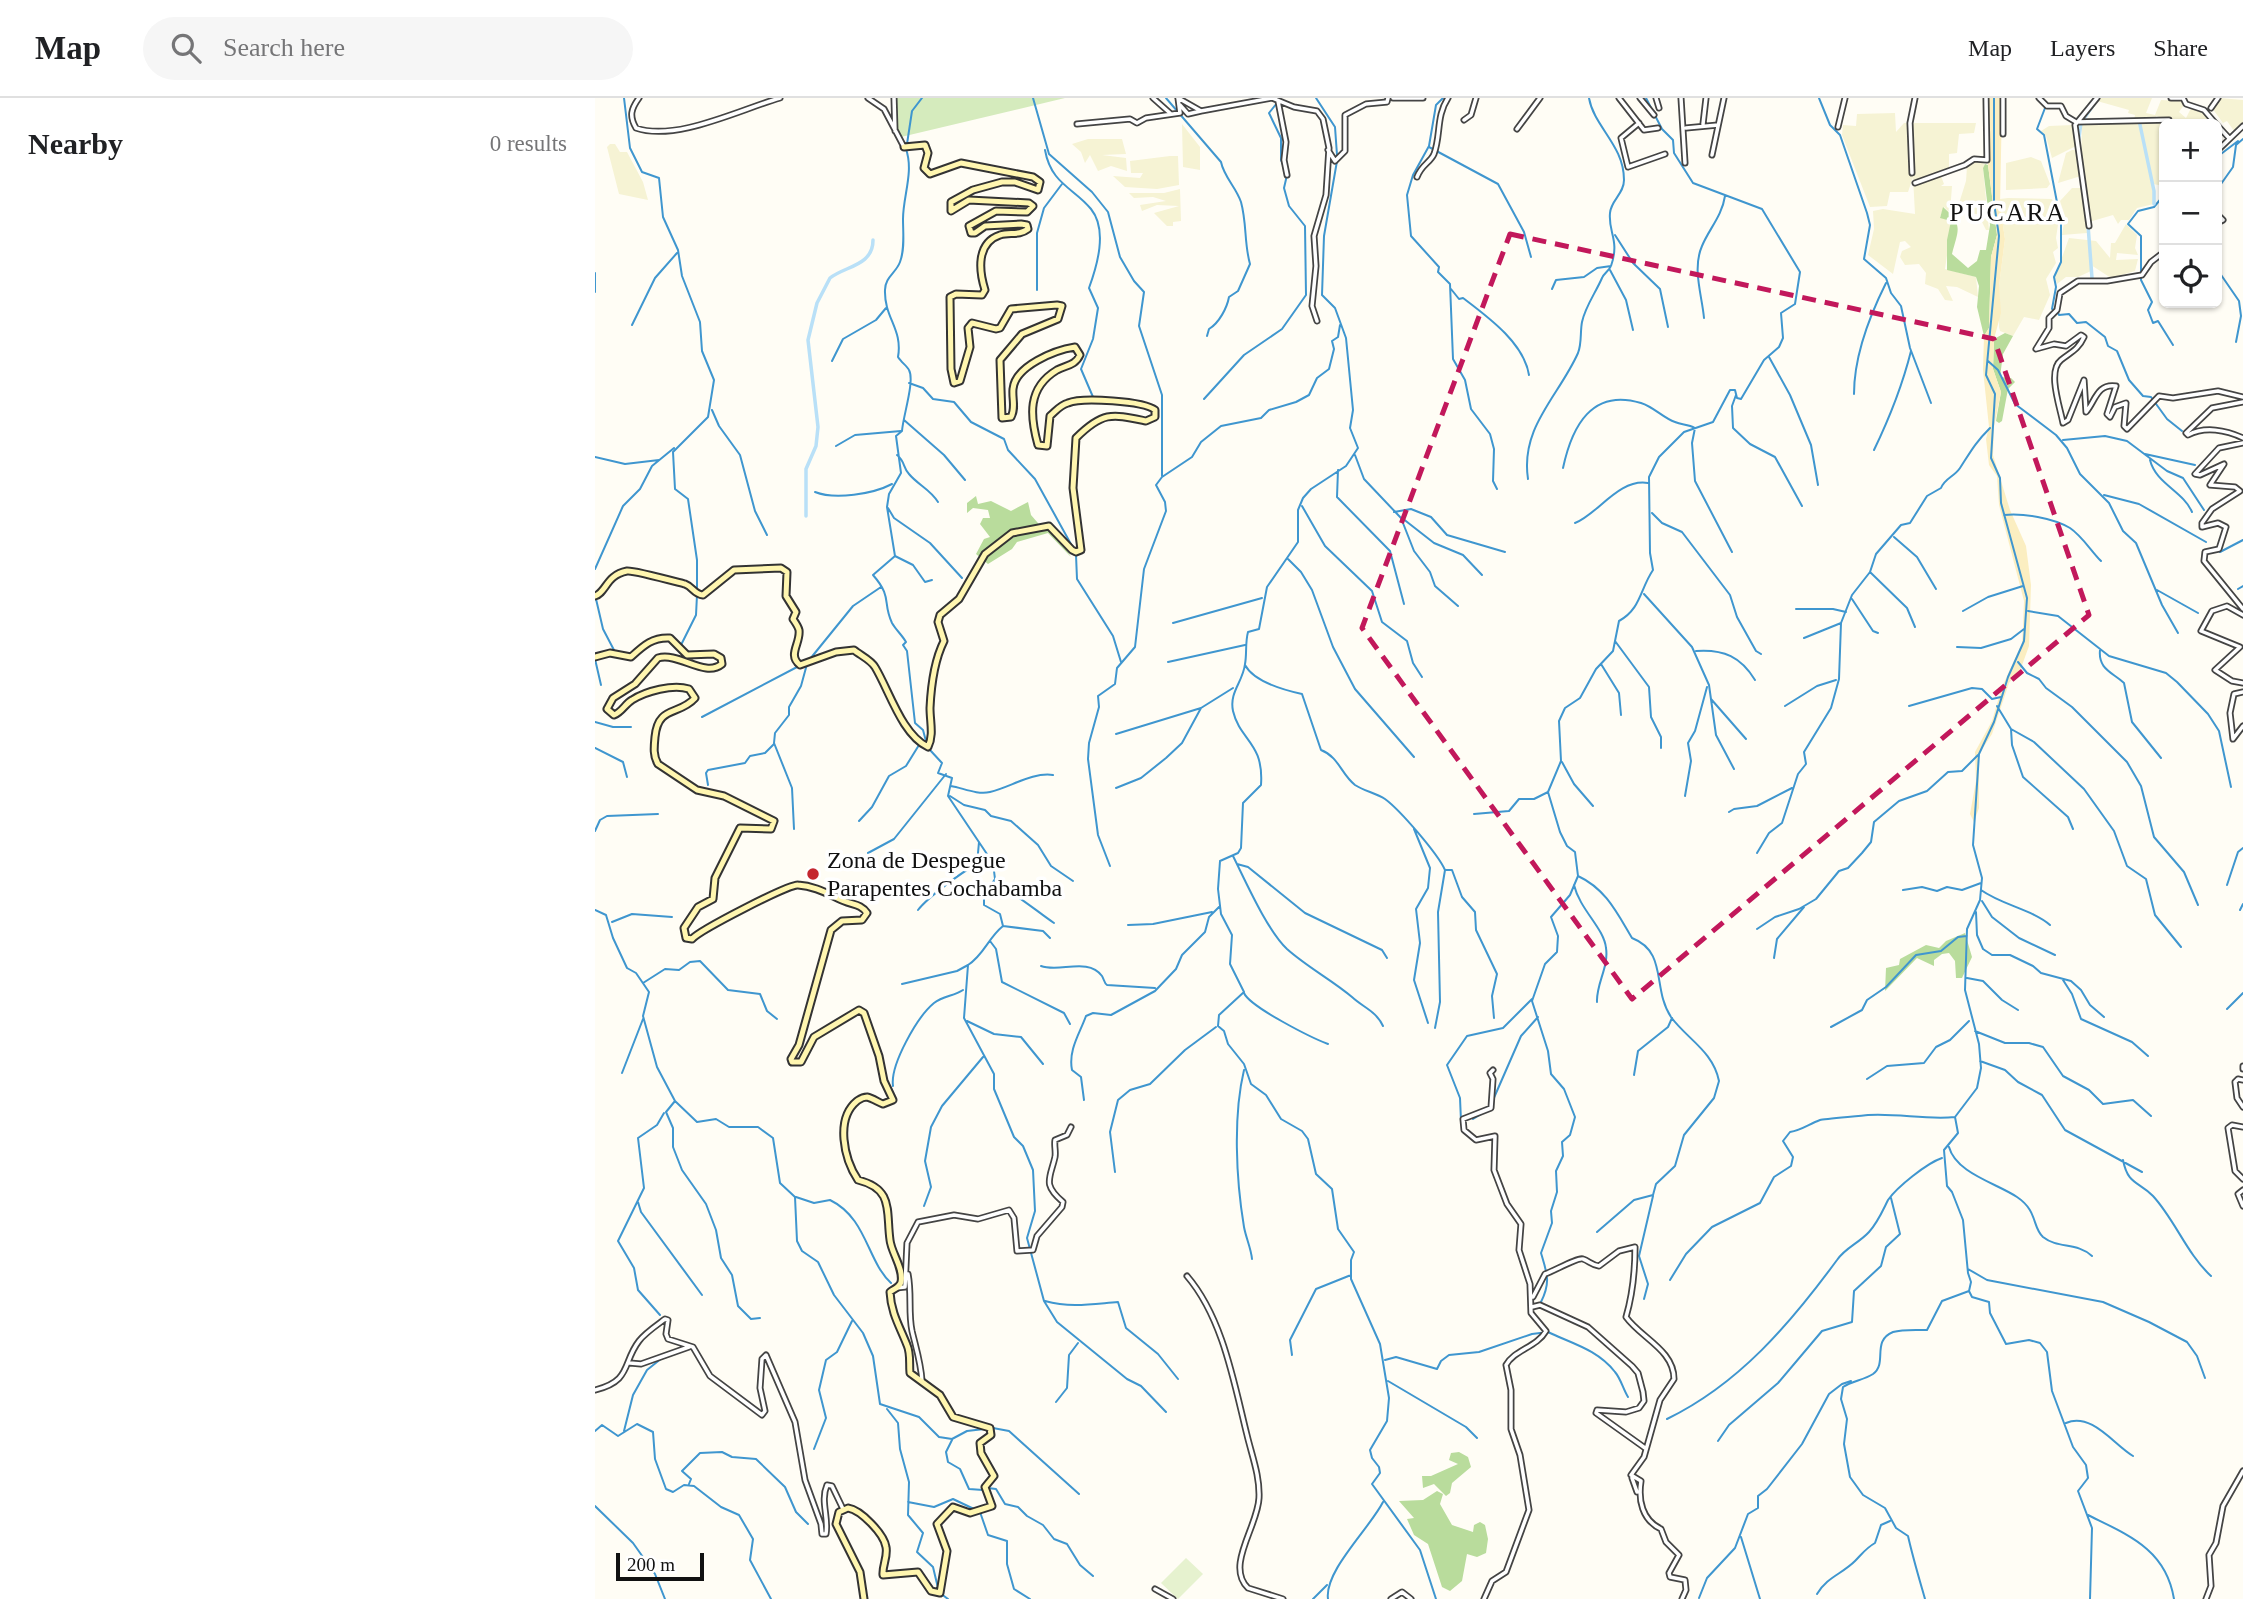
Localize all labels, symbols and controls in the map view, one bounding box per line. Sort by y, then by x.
search box [143,17,633,80]
icon: search [167,29,205,67]
text: Map [35,30,101,66]
text: Search here [223,33,345,62]
text: Map [1968,35,2012,61]
text: Layers [2050,35,2115,61]
text: Share [2153,35,2208,61]
map controls [2159,119,2222,308]
button: + [2159,119,2222,182]
text: Nearby [28,127,123,160]
text: 0 results [490,131,567,156]
button: − [2159,182,2222,245]
district label: PUCARA [1949,198,2067,227]
button: locate [2159,245,2222,308]
place label: Zona de Despegue Parapentes Cochabamba [827,847,1063,901]
marker: Zona de Despegue Parapentes Cochabamba [805,866,821,882]
scale bar [616,1550,703,1582]
text: 200 m [627,1554,675,1575]

